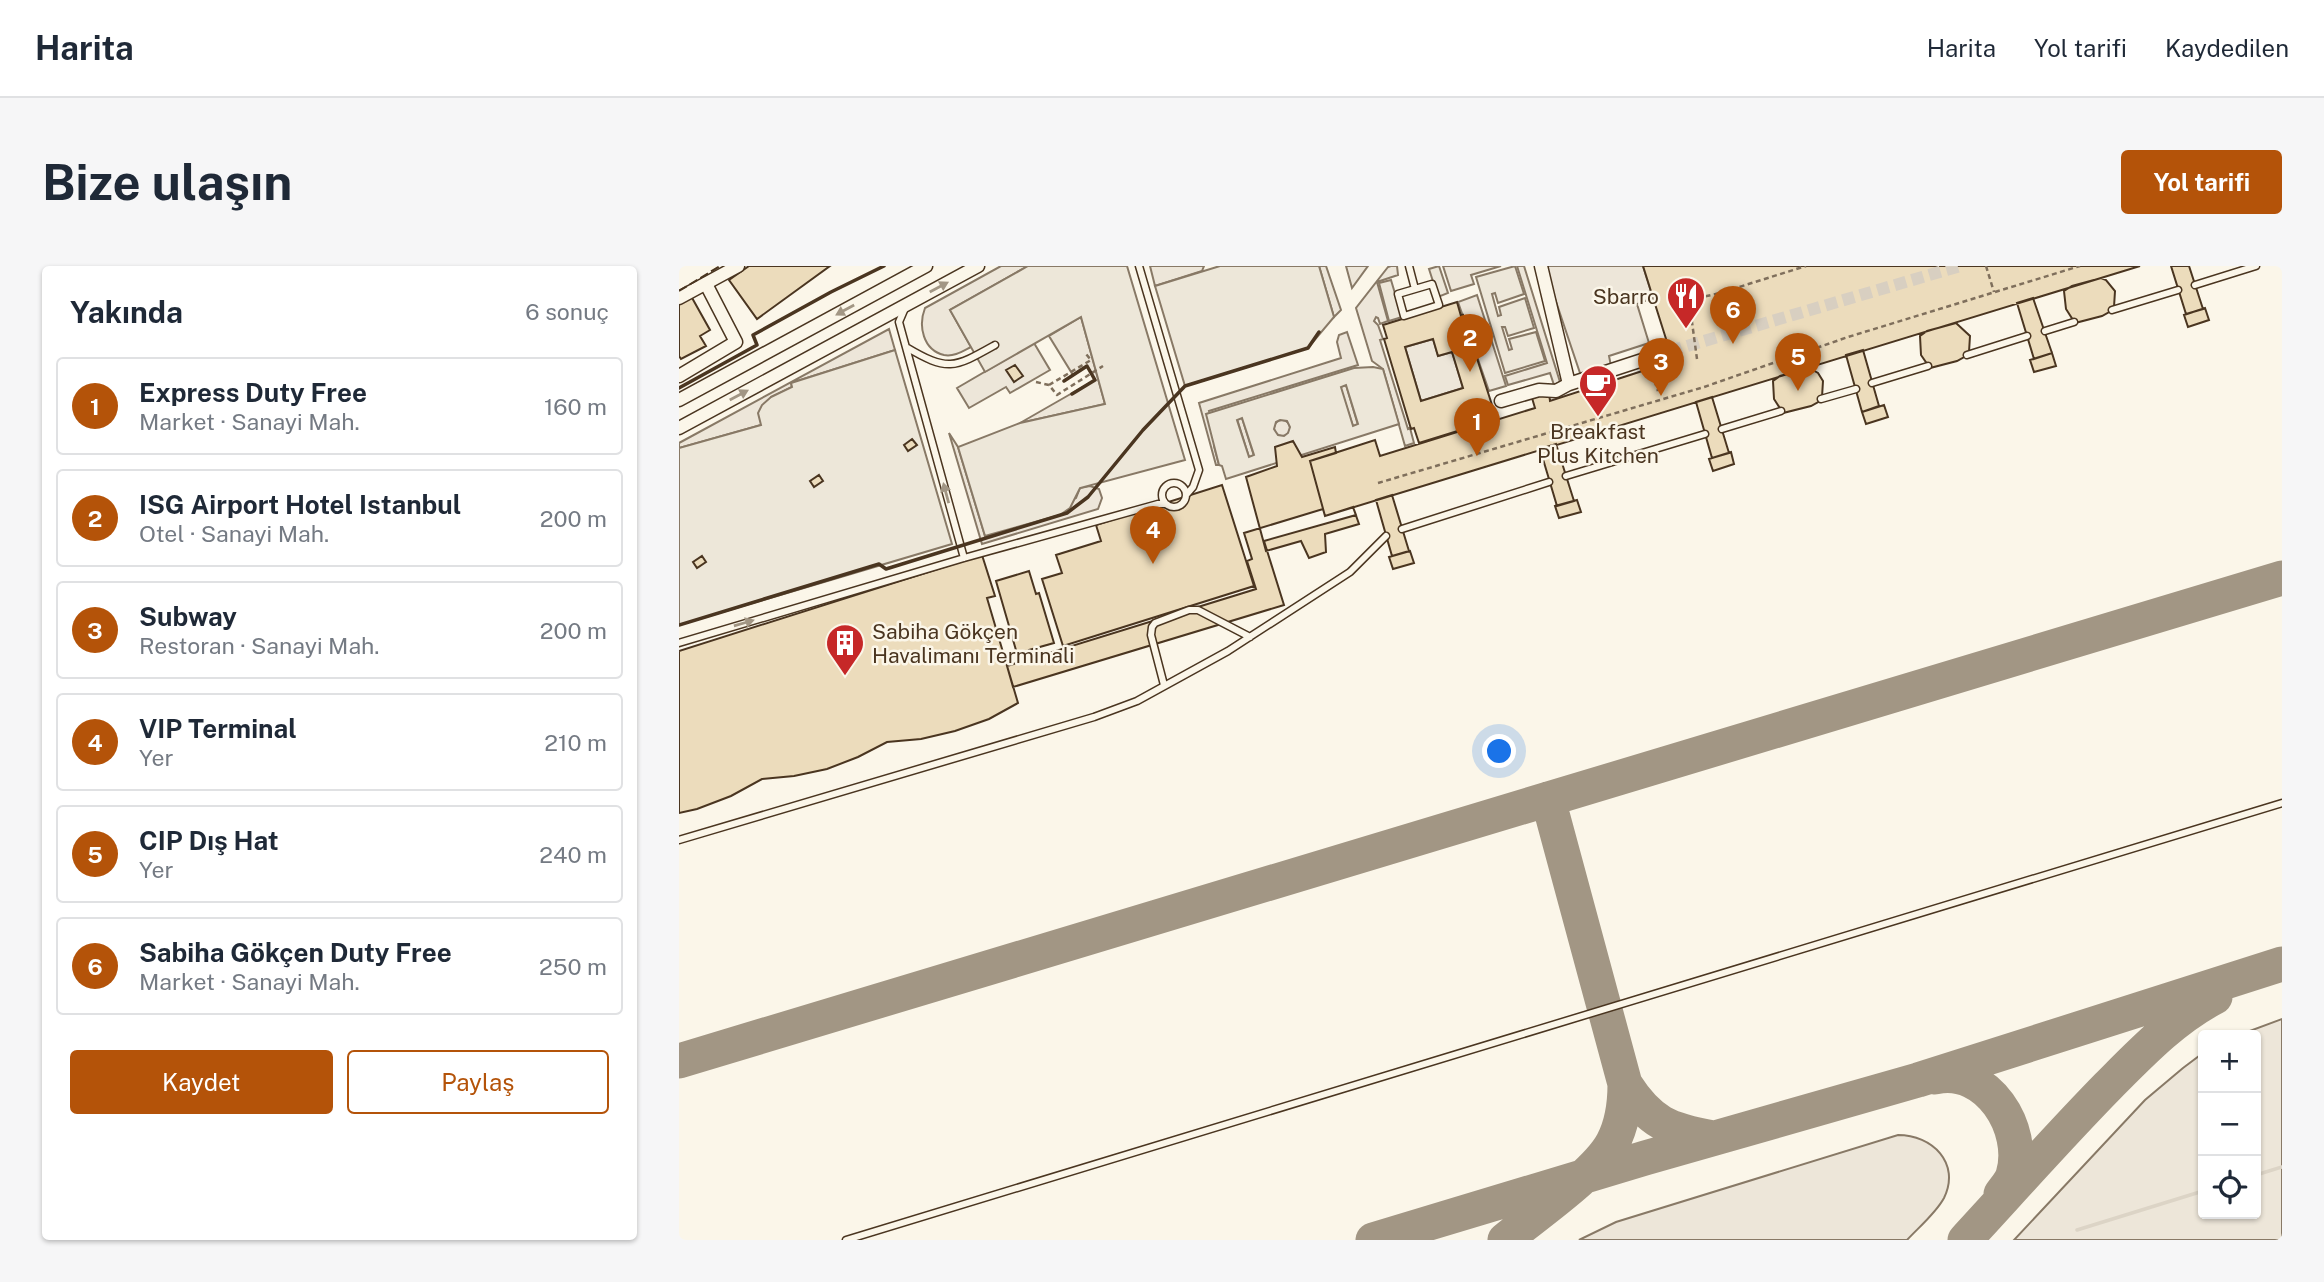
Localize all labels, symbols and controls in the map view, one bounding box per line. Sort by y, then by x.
text: Harita [35,29,134,67]
text: Harita [1927,34,1996,62]
text: Yol tarifi [2034,34,2127,62]
text: Kaydedilen [2165,34,2289,62]
button: Yol tarifi [2121,150,2282,214]
text: Bize ulaşın [42,153,292,211]
restaurant icon: Sbarro [1665,275,1707,330]
one-way arrow [929,281,949,293]
place label: Sbarro [1593,284,1659,309]
pin: 6 [1710,286,1756,344]
text: Yakında [70,294,183,330]
text: 6 sonuç [525,298,609,325]
one-way arrow [835,305,855,316]
pin: 2 [1447,314,1493,372]
pin: 5 [1775,333,1821,391]
pin: 3 [1638,338,1684,396]
cafe icon: Breakfast Plus Kitchen [1577,363,1619,418]
text: Express Duty Free [139,377,367,408]
one-way arrow [729,389,749,401]
text: 1 [90,393,100,420]
text: 160 m [544,393,607,420]
pin: 1 [1454,398,1500,456]
text: Market · Sanayi Mah. [139,408,360,435]
place label: Breakfast Plus Kitchen [1537,419,1659,468]
one-way arrow [940,481,951,503]
text: ISG Airport Hotel Istanbul [139,489,461,520]
text: 2 [88,505,102,532]
text: 200 m [540,505,607,532]
pin: 4 [1130,506,1176,564]
text: Otel · Sanayi Mah. [139,520,329,547]
text: Subway [139,601,237,632]
text: 3 [87,617,103,644]
text: 200 m [540,617,607,644]
one-way arrow [734,618,755,628]
place label: Sabiha Gökçen Havalimanı Terminali [872,619,1074,668]
building icon: Sabiha Gökçen Havalimanı Terminali [824,622,866,677]
text: Restoran · Sanayi Mah. [139,632,380,659]
text: VIP Terminal [139,713,297,744]
text: 4 [87,729,103,756]
text: 210 m [544,729,607,756]
your location [1482,734,1516,768]
text: Yer [139,744,174,771]
text: CIP Dış Hat [139,825,279,856]
text: 5 [87,841,103,868]
text: 240 m [539,841,607,868]
text: Yer [139,856,174,883]
text: Sabiha Gökçen Duty Free [139,937,452,968]
text: 6 [87,953,103,980]
text: 250 m [539,953,607,980]
text: Market · Sanayi Mah. [139,968,360,995]
map controls [2198,1030,2261,1219]
button: + [2198,1030,2261,1093]
button: Kaydet [70,1050,333,1114]
button: Paylaş [347,1050,609,1114]
button: − [2198,1093,2261,1156]
button: locate [2198,1156,2261,1219]

